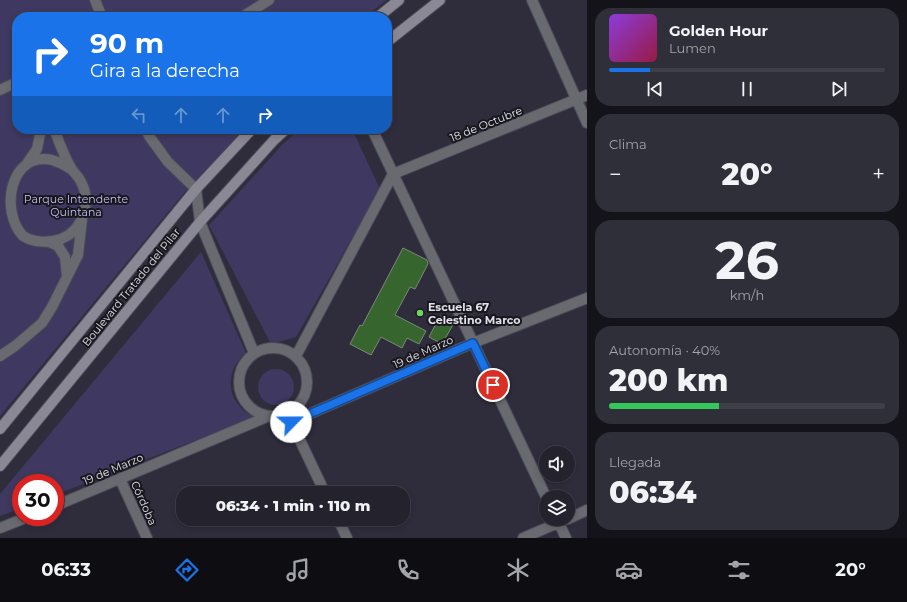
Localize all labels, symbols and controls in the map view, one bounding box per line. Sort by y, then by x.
text: Golden Hour [669,21,768,40]
text: 90 m [90,26,164,60]
icon: right [24,28,76,80]
text: Lumen [669,40,716,56]
text: Gira a la derecha [90,60,240,82]
icon: previous [644,78,666,100]
icon: pause [736,78,758,100]
icon: next [828,78,850,100]
street label: 18 de Octubre [448,103,524,145]
icon: left [128,104,150,126]
icon: ahead [170,104,192,126]
icon: ahead [212,104,234,126]
icon: right [254,104,276,126]
text: Clima [609,136,647,152]
text: 20° [721,156,773,193]
text: − [609,161,622,188]
text: + [872,161,885,188]
park label: Parque Intendente Quintana [24,192,129,219]
street label: Boulevard Tratado del Pilar [79,225,183,349]
text: 26 [715,229,779,292]
text: km/h [730,287,764,303]
place label: Escuela 67 Celestino Marco [428,300,520,327]
marker: Escuela 67 Celestino Marco [415,308,425,318]
street label: 19 de Marzo [391,332,455,371]
text: Autonomía · 40% [609,342,720,358]
text: 200 km [609,362,728,399]
pin [476,368,510,402]
icon: arrive [482,374,504,396]
position arrow [270,401,312,443]
map controls [539,446,575,526]
button: sound [539,446,575,482]
street label: 19 de Marzo [81,450,145,488]
text: Llegada [609,454,661,470]
speed limit sign: 30 [12,474,64,526]
text: 06:34 [609,474,697,511]
street label: Córdoba [128,479,160,527]
button: layers [539,490,575,526]
text: 06:34 · 1 min · 110 m [216,496,370,515]
icon: directions [173,556,201,584]
icon: music [284,556,312,584]
icon: phone [394,556,422,584]
icon: climate [504,556,532,584]
icon: car [615,556,643,584]
icon: filters [725,556,753,584]
text: 06:33 [41,559,91,581]
text: 20° [835,559,866,581]

